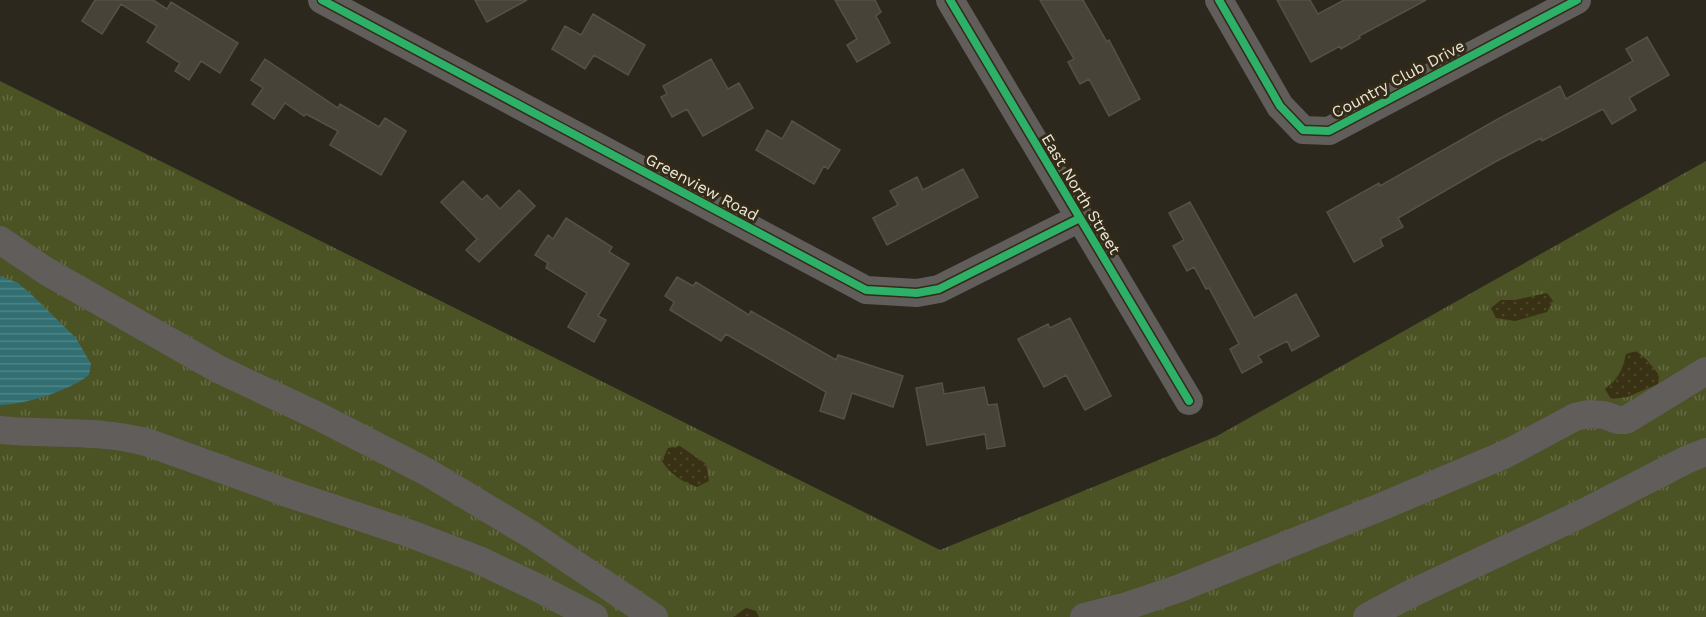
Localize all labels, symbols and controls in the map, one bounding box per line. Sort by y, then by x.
street label: Country Club Drive [1328,36,1468,122]
street label: East North Street [1037,130,1125,258]
street label: Greenview Road [642,149,762,225]

